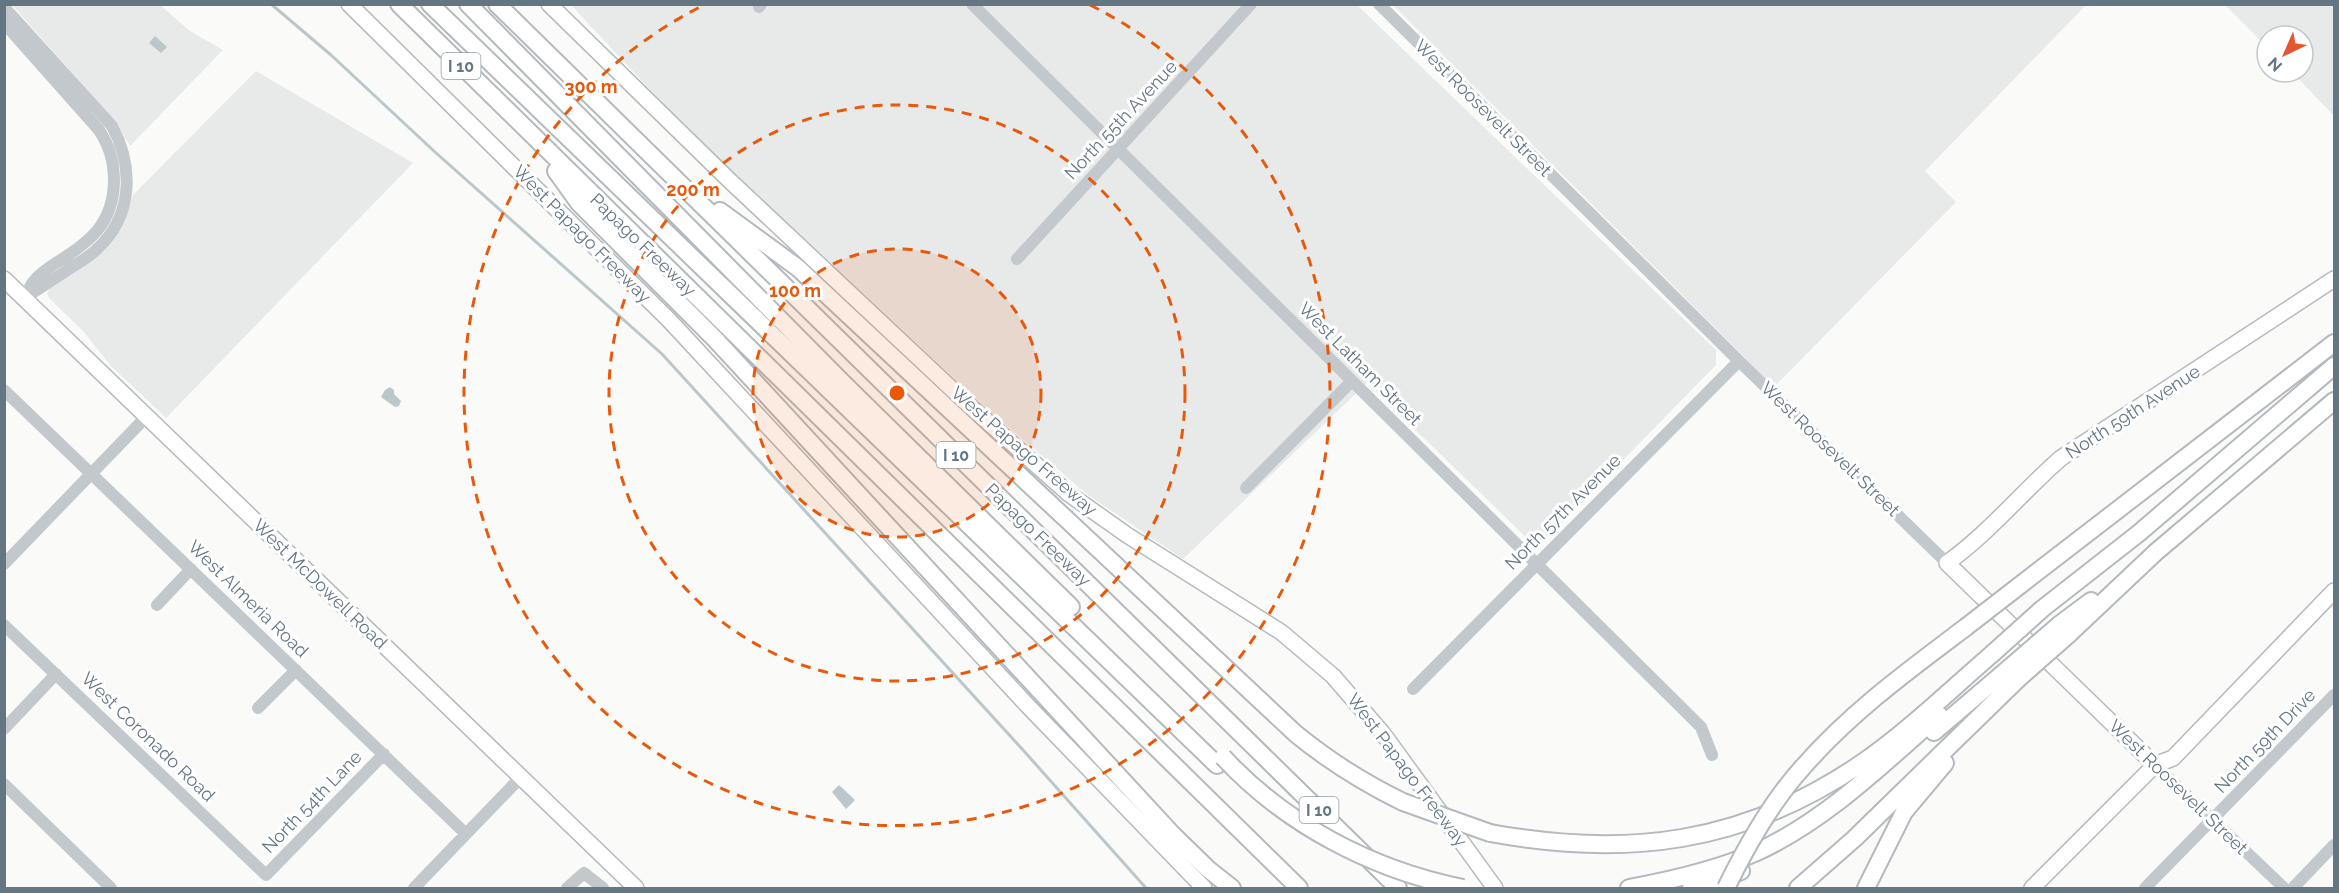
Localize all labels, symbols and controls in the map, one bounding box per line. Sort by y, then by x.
north arrow [2255,24,2315,84]
street label: West Roosevelt Street [1411,35,1556,180]
road number: I 10 [442,53,480,79]
text: N [2264,53,2286,76]
street label: North 55th Avenue [1060,55,1182,184]
text: 300 m [564,76,618,97]
street label: West Papago Freeway [509,161,655,307]
text: 200 m [666,179,720,200]
street label: Papago Freeway [586,189,700,301]
text: 100 m [769,280,821,301]
street label: West Latham Street [1295,298,1426,429]
street label: North 59th Avenue [2062,360,2204,463]
street label: West Roosevelt Street [1757,377,1904,520]
street label: West Papago Freeway [947,382,1102,520]
centre of rings [887,383,907,403]
road number: I 10 [936,442,976,468]
street label: North 57th Avenue [1500,449,1625,574]
street label: Papago Freeway [981,479,1096,591]
street label: West McDowell Road [249,514,392,653]
street label: West Almeria Road [184,536,313,661]
street label: West Coronado Road [77,668,219,806]
street label: North 59th Drive [2210,684,2320,797]
street label: West Papago Freeway [1343,689,1472,851]
street label: West Roosevelt Street [2105,715,2252,858]
street label: North 54th Lane [258,746,366,857]
road number: I 10 [1300,797,1338,823]

